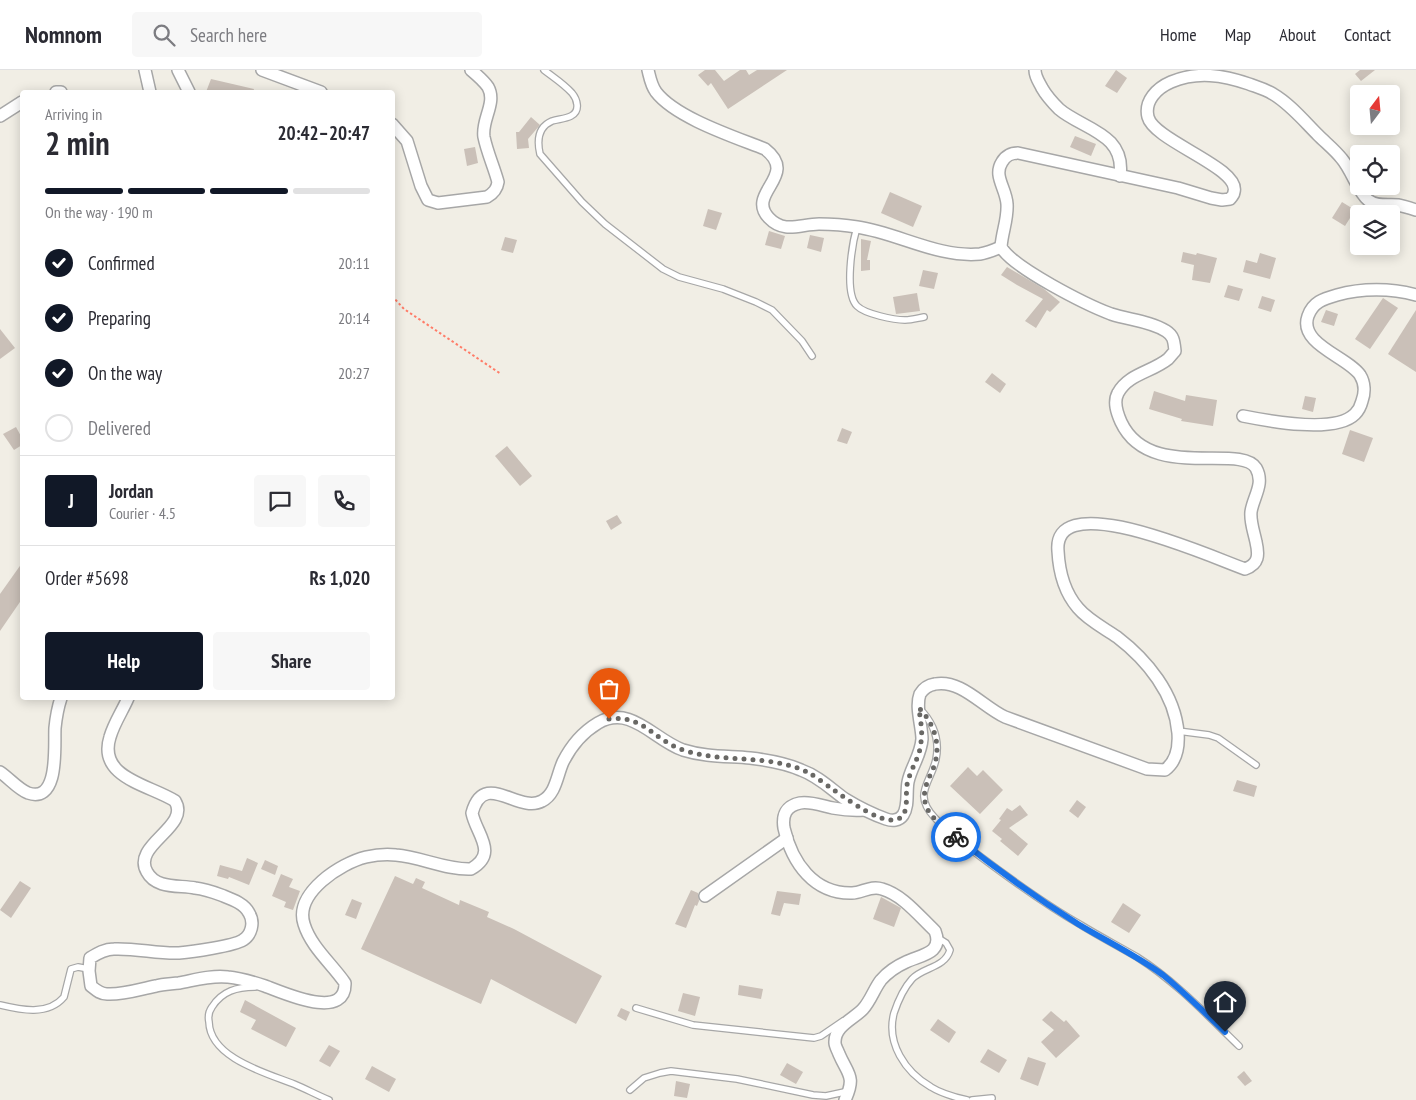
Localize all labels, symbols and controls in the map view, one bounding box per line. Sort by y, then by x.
search box [132,12,482,57]
text: Nomnom [25,19,102,50]
icon: search [150,21,178,49]
text: Search here [190,23,267,47]
text: Home [1160,23,1197,46]
text: Map [1225,23,1251,46]
text: About [1279,23,1316,46]
text: Contact [1344,23,1391,46]
north arrow [1350,85,1400,135]
map controls [1350,85,1400,255]
text: Arriving in [45,104,102,124]
text: 20:42–20:47 [277,121,370,145]
text: 2 min [45,122,110,164]
button: locate [1350,145,1400,195]
text: On the way · 190 m [45,202,153,222]
button: layers [1350,205,1400,255]
icon: check [45,249,73,277]
text: Confirmed [88,251,155,275]
text: 20:11 [338,253,370,273]
icon: check [45,304,73,332]
text: Preparing [88,306,151,330]
text: 20:14 [338,308,370,328]
icon: check [45,359,73,387]
text: On the way [88,361,162,385]
text: 20:27 [338,363,370,383]
text: Delivered [88,416,151,440]
button: chat [254,475,306,527]
button: phone [318,475,370,527]
text: Jordan [109,479,153,503]
text: J [68,489,74,513]
text: Courier · 4.5 [109,503,176,523]
text: Order #5698 [45,566,129,590]
text: Rs 1,020 [309,566,370,590]
button: Help [45,632,203,690]
button: Share [213,632,370,690]
pin [588,668,630,719]
icon: bag [595,675,623,703]
courier [931,812,981,862]
icon: bike [942,823,970,851]
pin [1204,981,1246,1032]
icon: home [1211,988,1239,1016]

